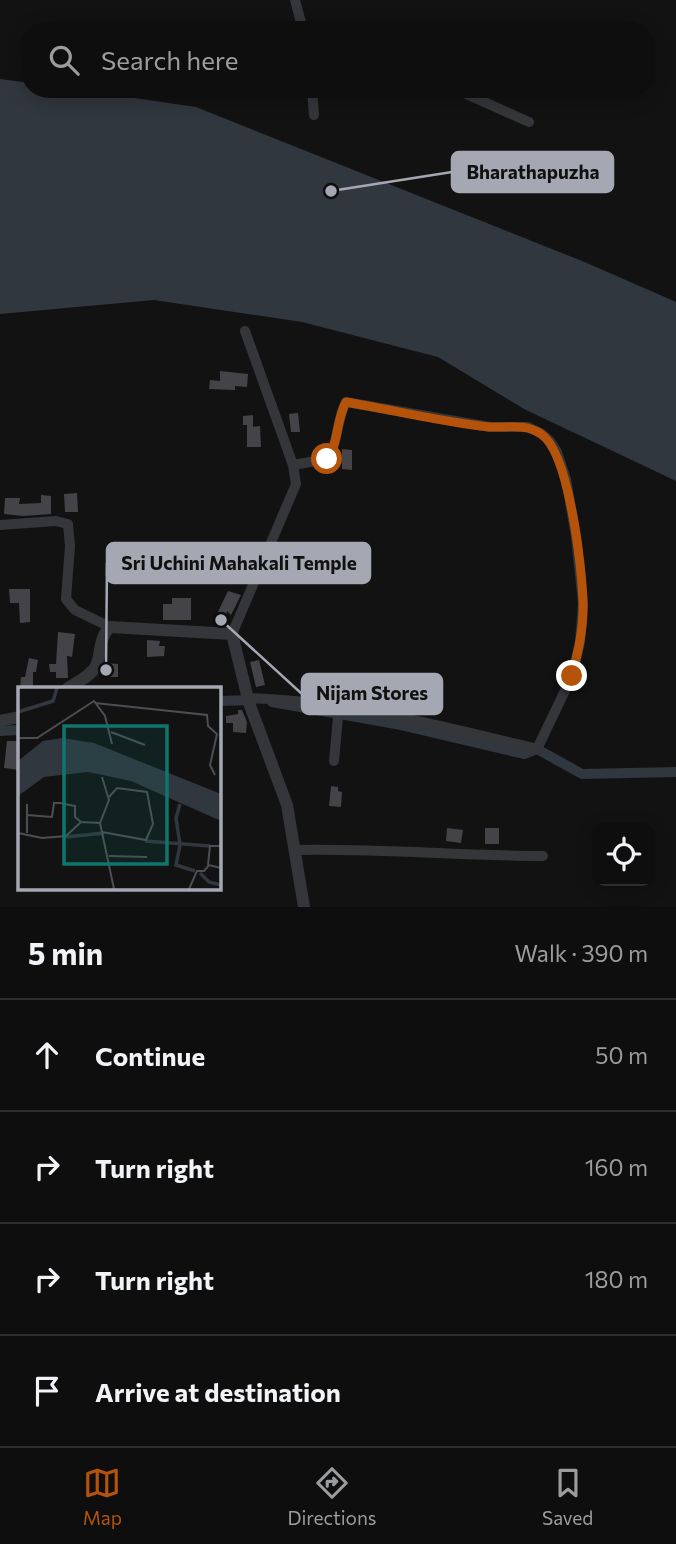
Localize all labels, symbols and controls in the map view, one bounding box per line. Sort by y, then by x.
search box [21,21,655,98]
icon: search [45,41,83,79]
text: Search here [101,44,239,75]
callout: Bharathapuzha [452,152,613,192]
text: Bharathapuzha [466,160,600,183]
route start [311,443,342,474]
callout: Sri Uchini Mahakali Temple [107,543,370,583]
text: Sri Uchini Mahakali Temple [121,551,357,574]
route end [556,660,587,691]
callout: Nijam Stores [302,674,442,714]
text: Nijam Stores [316,681,428,704]
inset map [18,687,220,890]
map controls [592,823,655,886]
button: locate [592,823,655,886]
text: 5 min [28,934,103,971]
text: Walk · 390 m [515,939,648,967]
icon: ahead [28,1036,66,1074]
text: Continue [95,1040,205,1071]
text: 50 m [595,1041,648,1069]
icon: right [28,1148,66,1186]
text: Turn right [95,1152,214,1183]
text: 160 m [585,1153,648,1181]
icon: right [28,1260,66,1298]
text: Turn right [95,1264,214,1295]
text: 180 m [585,1265,648,1293]
icon: arrive [28,1372,66,1410]
text: Arrive at destination [95,1376,341,1407]
tab: Map [83,1464,122,1529]
tab: Directions [287,1464,377,1529]
tab: Saved [542,1464,593,1529]

